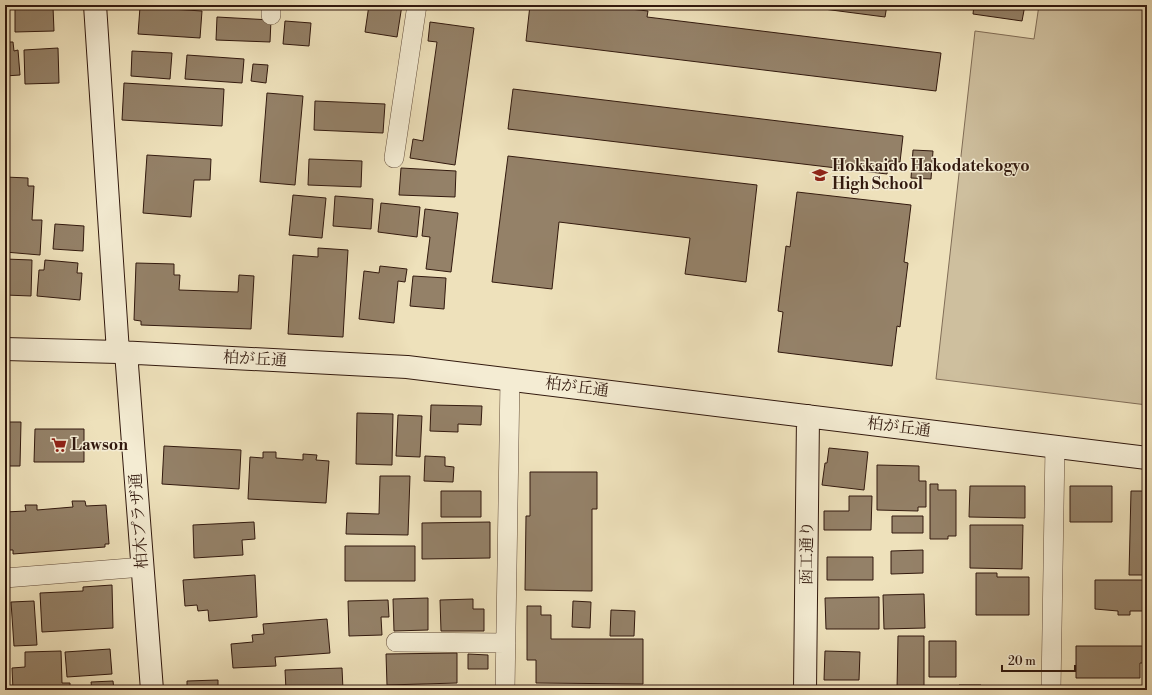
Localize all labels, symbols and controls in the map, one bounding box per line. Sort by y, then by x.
place label: Hokkaido Hakodatekogyo High School [832,156,1030,194]
school or university icon: Hokkaido Hakodatekogyo High School [811,166,829,184]
street label: 柏が丘通 [223,347,287,371]
street label: 柏が丘通 [544,373,610,401]
street label: 柏が丘通 [866,413,932,441]
place label: Lawson [71,435,128,455]
supermarket icon: Lawson [50,436,68,454]
street label: 柏木プラザ通 [126,472,152,570]
street label: 函工通り [796,521,818,585]
scale bar [1002,647,1075,673]
text: 20 m [1008,654,1036,669]

